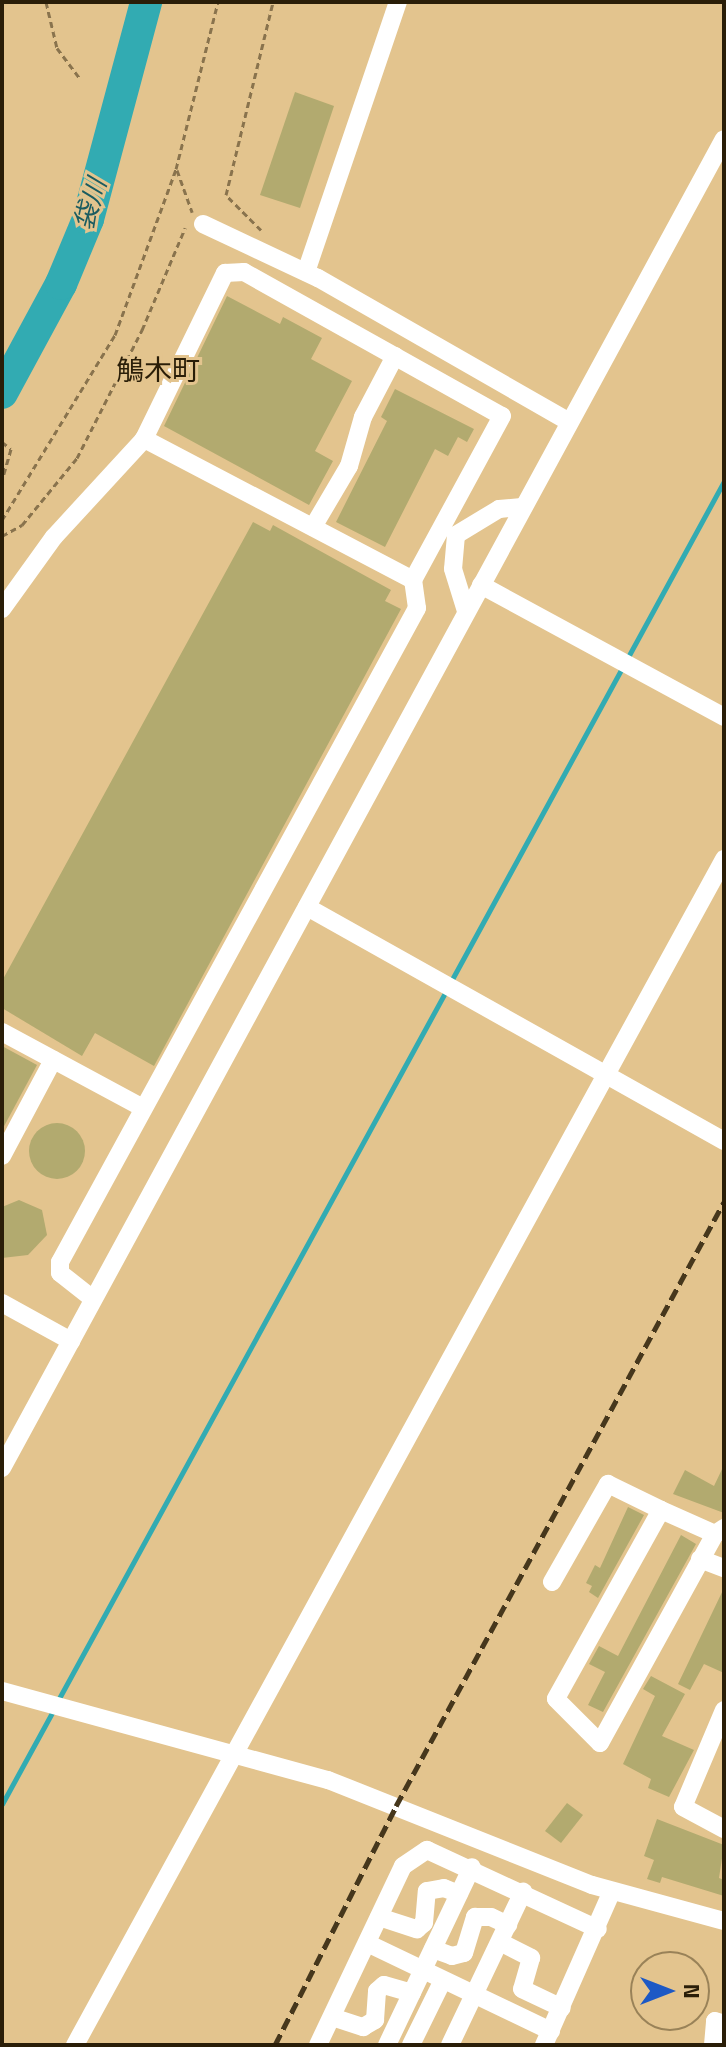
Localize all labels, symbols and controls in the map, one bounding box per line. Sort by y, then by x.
water label: 袋川 [67,175,113,233]
district label: 鵤木町 [116,353,200,387]
north arrow [630,1951,710,2031]
text: N [675,1983,709,1999]

